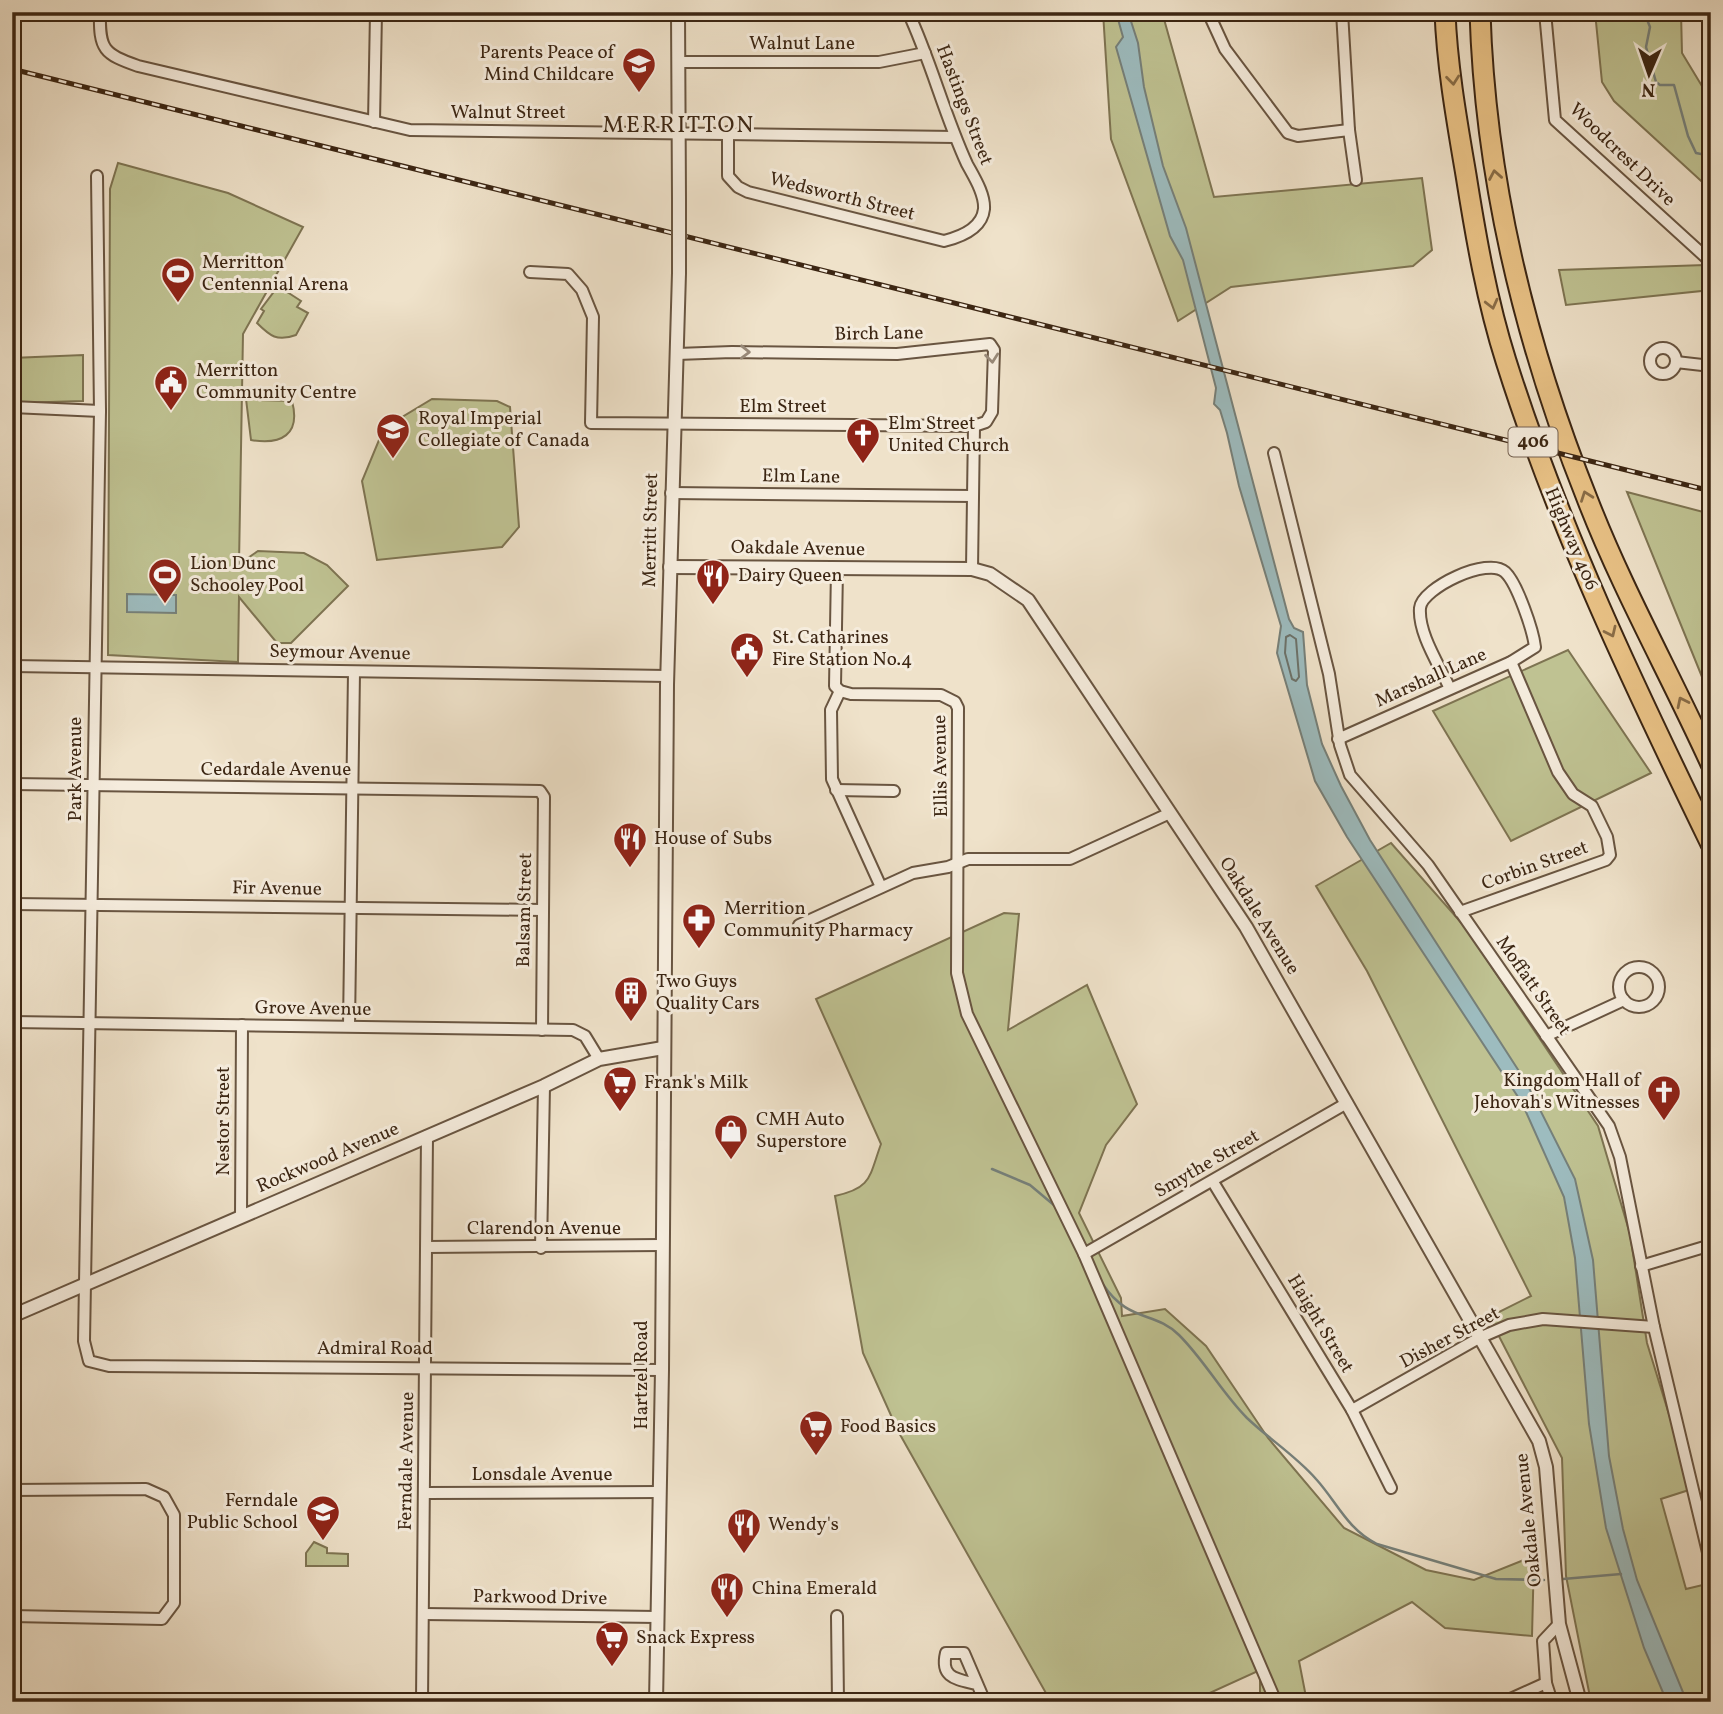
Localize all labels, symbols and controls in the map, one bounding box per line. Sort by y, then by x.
street label: Walnut Lane [749,31,855,57]
north arrow [1614,38,1684,108]
place label: Parents Peace of Mind Childcare [480,40,615,88]
street label: Hastings Street [929,41,999,169]
school or university icon: Parents Peace of Mind Childcare [620,45,658,94]
one-way arrow [1445,74,1460,86]
text: N [1641,76,1656,102]
street label: Woodcrest Drive [1563,97,1681,213]
street label: Walnut Street [450,100,566,126]
district label: MERRITTON [603,110,755,142]
street label: Wedsworth Street [766,166,918,228]
one-way arrow [1488,169,1503,181]
place label: Merritton Centennial Arena [202,250,349,298]
sports icon: Merritton Centennial Arena [159,255,197,304]
one-way arrow [1484,298,1498,310]
street label: Birch Lane [834,320,924,348]
one-way arrow [740,344,750,360]
one-way arrow [985,352,1000,363]
place label: Merritton Community Centre [196,358,357,406]
public building icon: Merritton Community Centre [152,363,190,412]
street label: Elm Street [739,394,827,420]
place label: Royal Imperial Collegiate of Canada [418,406,590,454]
school or university icon: Royal Imperial Collegiate of Canada [374,411,412,460]
place label: Elm Street United Church [888,411,1010,459]
church icon: Elm Street United Church [844,416,882,465]
road number: 406 [1508,428,1558,457]
street label: Elm Lane [762,463,840,491]
street label: Merritt Street [637,472,665,588]
street label: Highway 406 [1538,483,1604,595]
one-way arrow [1581,491,1595,503]
street label: Oakdale Avenue [731,535,865,563]
place label: Lion Dunc Schooley Pool [190,551,305,599]
sports icon: Lion Dunc Schooley Pool [146,556,184,605]
restaurant icon: Dairy Queen [694,557,732,606]
place label: Dairy Queen [738,563,842,589]
place label: St. Catharines Fire Station No.4 [772,625,912,673]
one-way arrow [1603,625,1617,637]
public building icon: St. Catharines Fire Station No.4 [728,630,766,679]
street label: Seymour Avenue [269,639,411,667]
street label: Marshall Lane [1371,642,1491,714]
one-way arrow [1677,697,1691,709]
street label: Ellis Avenue [927,714,955,818]
street label: Park Avenue [63,717,89,821]
street label: Cedardale Avenue [201,757,351,783]
restaurant icon: House of Subs [611,820,649,869]
place label: House of Subs [654,826,772,852]
street label: Corbin Street [1478,835,1592,897]
street label: Balsam Street [511,852,539,968]
street label: Oakdale Avenue [1212,852,1306,980]
street label: Fir Avenue [232,875,322,903]
place label: Merrition Community Pharmacy [724,896,913,944]
pharmacy icon: Merrition Community Pharmacy [680,901,718,950]
street label: Moffatt Street [1489,931,1577,1041]
place label: Two Guys Quality Cars [656,969,760,1017]
building icon: Two Guys Quality Cars [612,974,650,1023]
street label: Grove Avenue [254,995,372,1023]
supermarket icon: Frank's Milk [601,1064,639,1113]
street label: Nestor Street [211,1066,237,1176]
place label: Kingdom Hall of Jehovah's Witnesses [1474,1068,1641,1116]
place label: Frank's Milk [644,1070,748,1096]
church icon: Kingdom Hall of Jehovah's Witnesses [1645,1073,1683,1122]
place label: CMH Auto Superstore [756,1107,847,1155]
shop icon: CMH Auto Superstore [712,1112,750,1161]
street label: Rockwood Avenue [253,1116,403,1200]
street label: Smythe Street [1150,1123,1265,1205]
street label: Clarendon Avenue [467,1216,621,1242]
street label: Haight Street [1280,1270,1360,1378]
street label: Disher Street [1396,1301,1505,1375]
street label: Hartzel Road [629,1320,655,1430]
street label: Admiral Road [317,1336,433,1362]
street label: Ferndale Avenue [393,1391,421,1531]
supermarket icon: Food Basics [797,1408,835,1457]
place label: Food Basics [840,1414,936,1440]
street label: Oakdale Avenue [1509,1452,1549,1588]
street label: Lonsdale Avenue [471,1462,613,1488]
place label: Ferndale Public School [187,1488,298,1536]
school or university icon: Ferndale Public School [304,1493,342,1542]
restaurant icon: Wendy's [725,1506,763,1555]
place label: Wendy's [768,1512,839,1538]
restaurant icon: China Emerald [708,1570,746,1619]
place label: China Emerald [752,1576,877,1602]
street label: Parkwood Drive [473,1584,607,1612]
supermarket icon: Snack Express [593,1619,631,1668]
place label: Snack Express [636,1625,755,1651]

